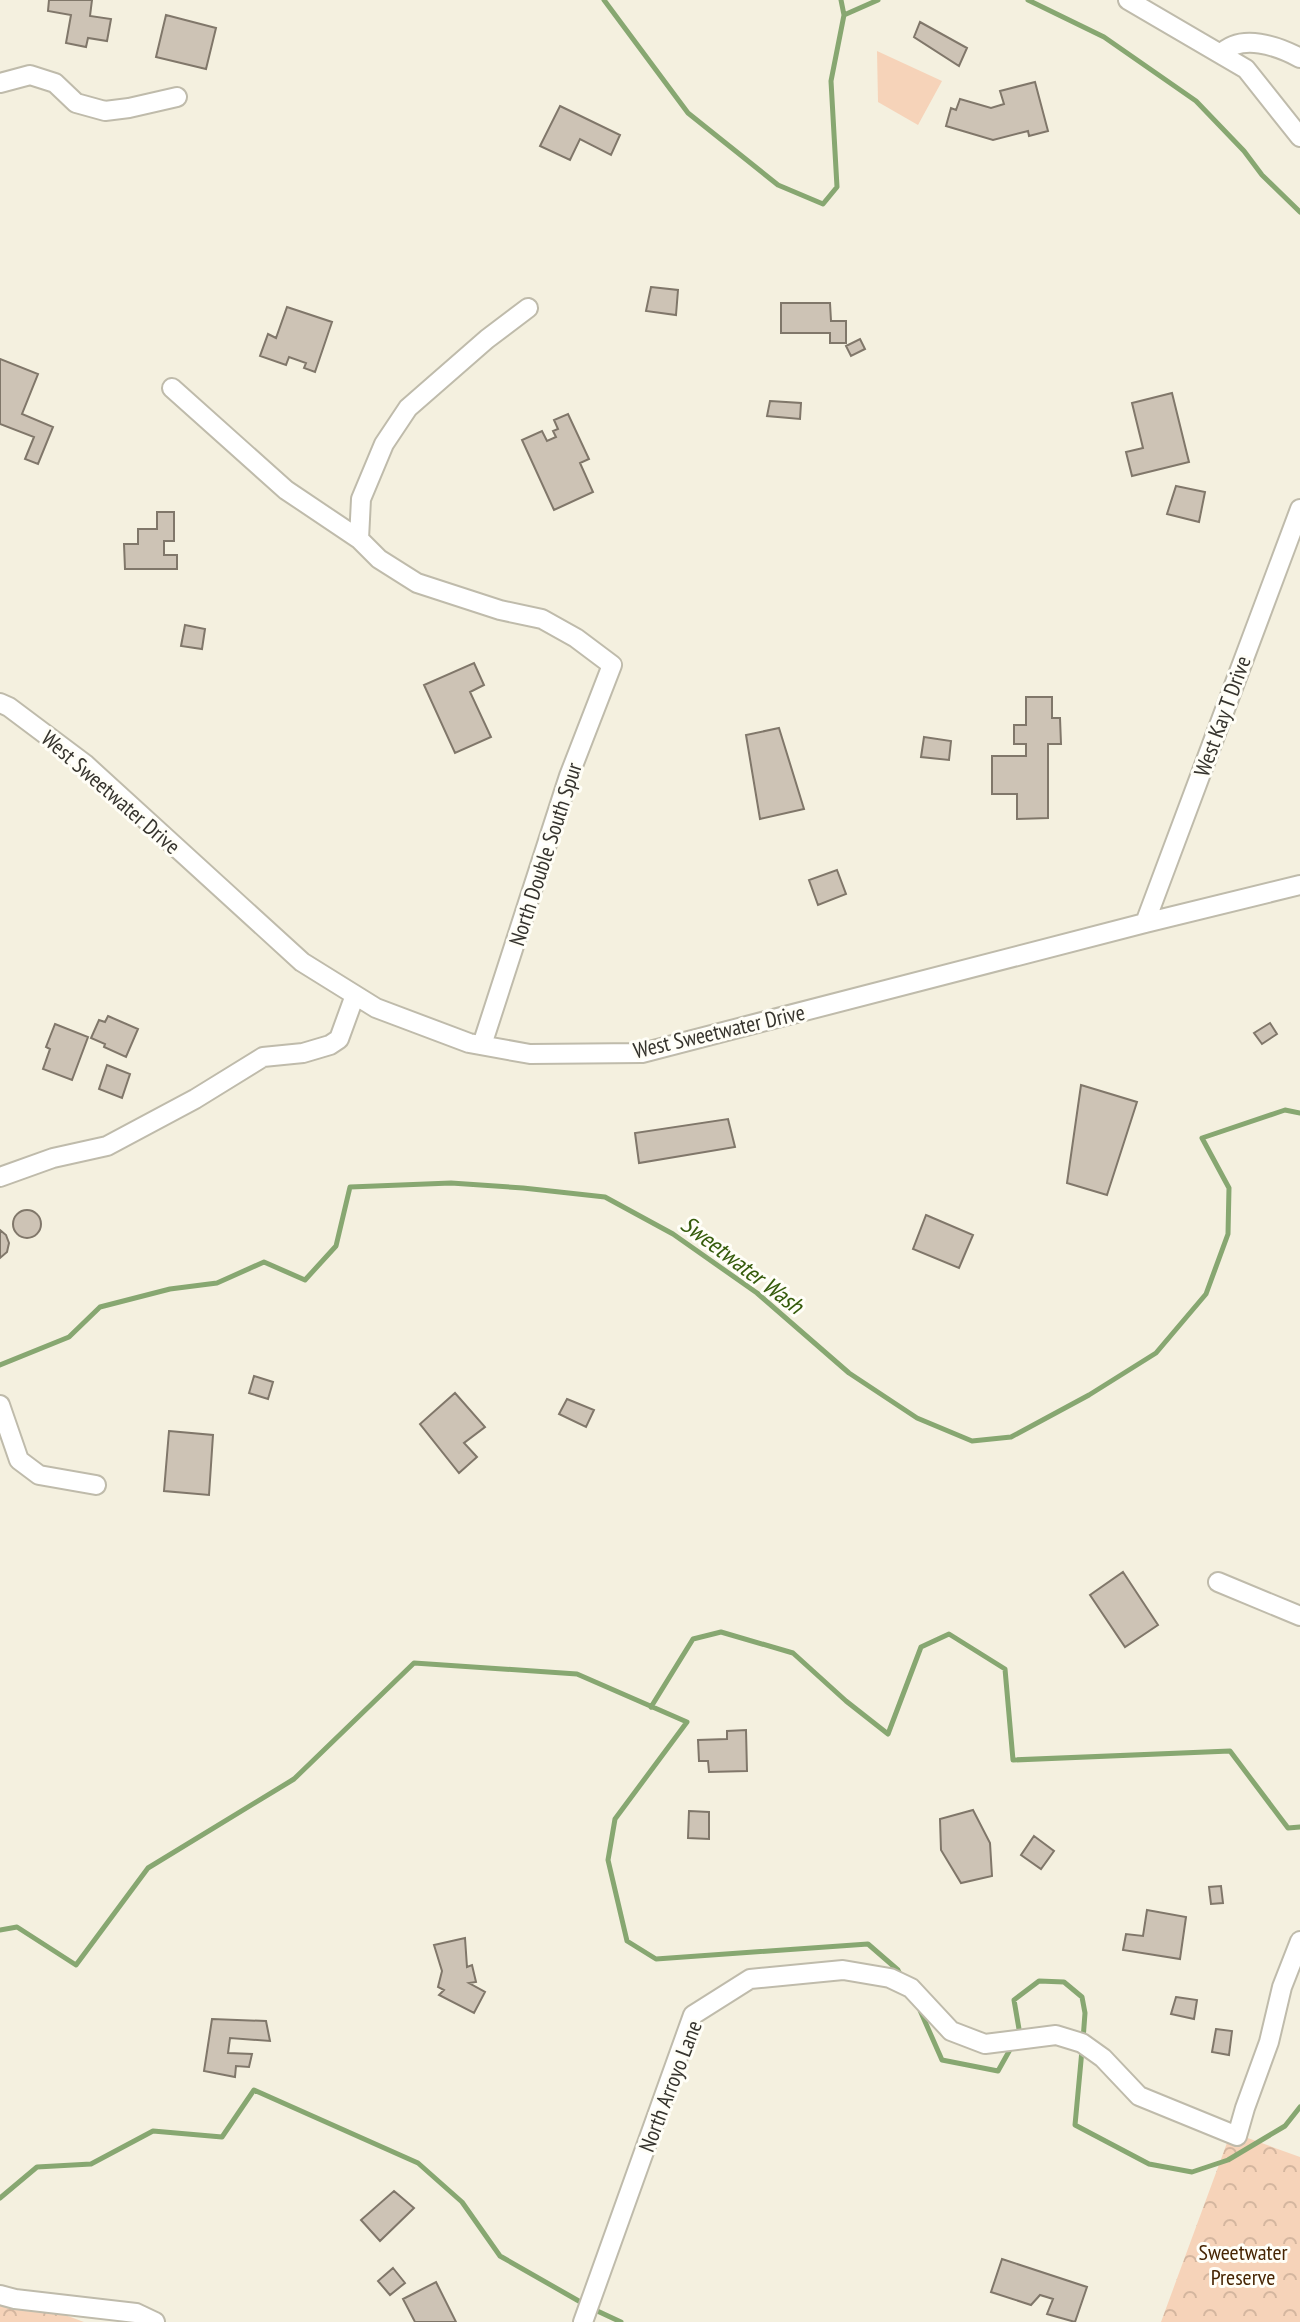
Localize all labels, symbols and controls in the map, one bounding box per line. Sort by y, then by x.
street label: West Kay T Drive [1187,652,1257,780]
street label: West Sweetwater Drive [36,724,186,860]
street label: North Double South Spur [502,759,588,949]
street label: West Sweetwater Drive [631,998,807,1064]
water label: Sweetwater Wash [675,1208,811,1322]
street label: North Arroyo Lane [632,2016,708,2156]
park label: Sweetwater Preserve [1198,2238,1288,2291]

